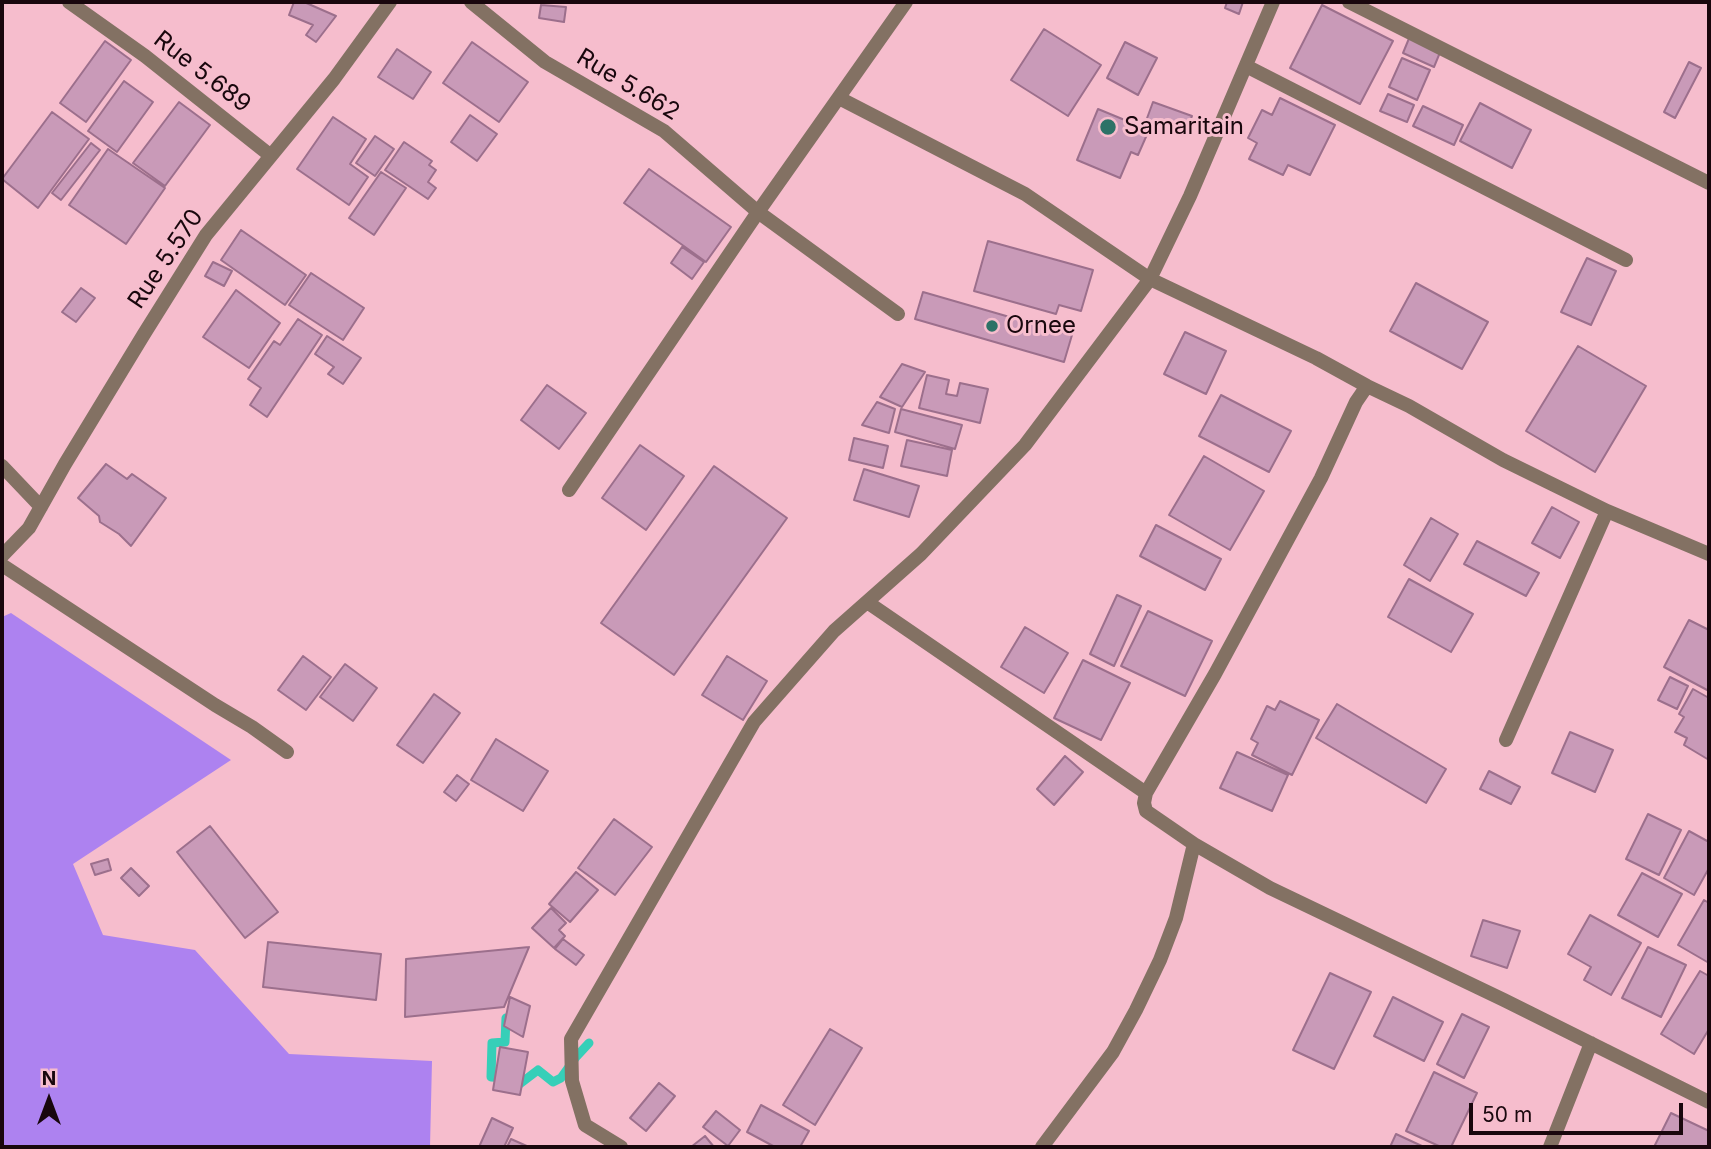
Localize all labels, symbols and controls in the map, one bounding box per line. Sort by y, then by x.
street label: Rue 5.689 [148,25,256,119]
street label: Rue 5.662 [571,43,685,127]
place label: Samaritain [1124,113,1244,141]
marker: Samaritain [1098,117,1118,137]
street label: Rue 5.570 [122,204,210,314]
place label: Ornee [1006,312,1076,340]
marker: Ornee [984,318,1000,334]
north arrow [14,1065,84,1135]
text: N [42,1067,56,1090]
scale bar [1473,1090,1686,1134]
text: 50 m [1482,1102,1532,1127]

